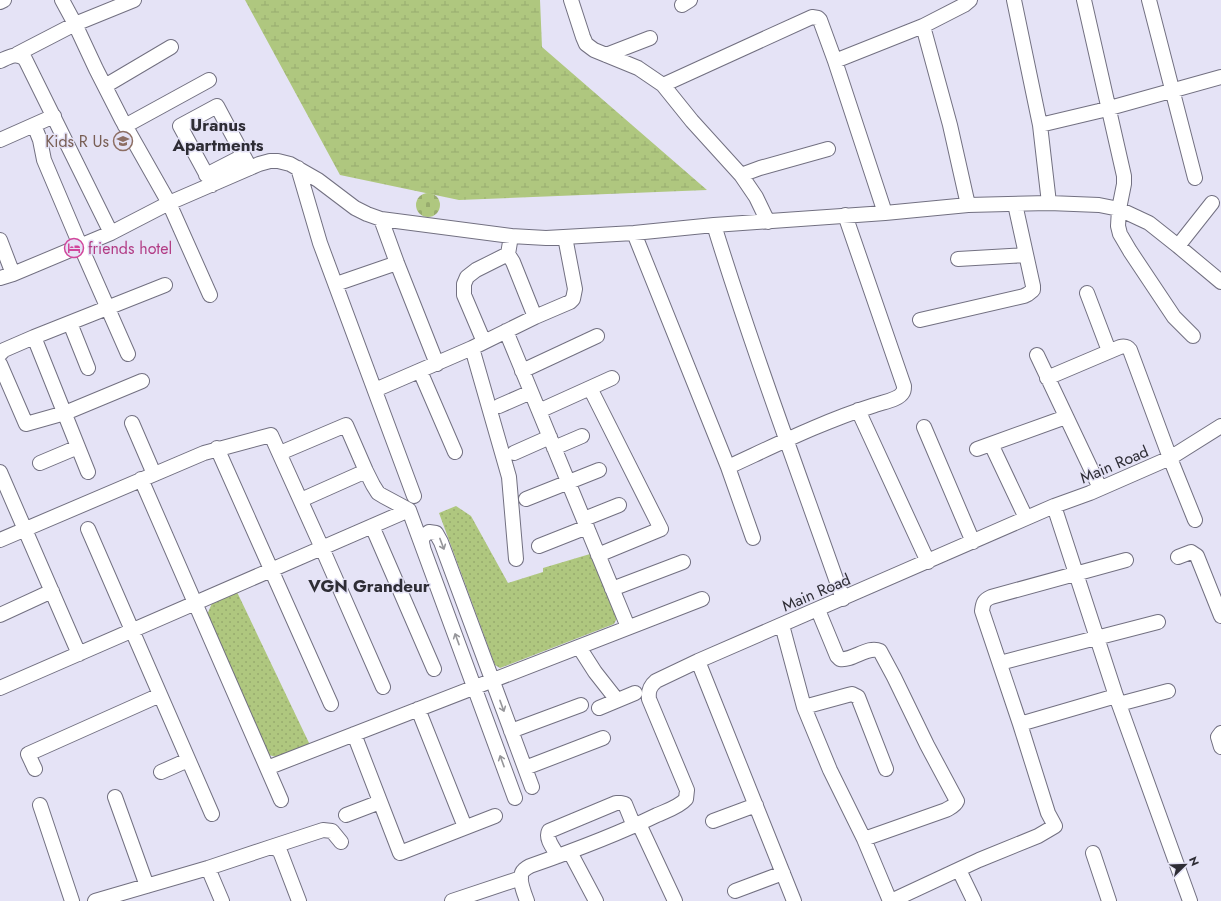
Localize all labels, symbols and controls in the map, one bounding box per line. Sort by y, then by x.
district label: Uranus Apartments [171,113,264,157]
place label: Kids R Us [45,130,109,153]
school or university icon: Kids R Us [112,130,134,152]
hotel icon: friends hotel [63,237,85,259]
place label: friends hotel [88,237,172,260]
street label: Main Road [1076,440,1152,489]
one-way arrow [439,538,446,550]
street label: Main Road [778,568,854,617]
district label: VGN Grandeur [307,574,430,598]
one-way arrow [453,633,460,646]
one-way arrow [498,699,506,711]
one-way arrow [497,756,505,768]
north arrow [1165,845,1205,885]
text: N [1185,854,1203,868]

